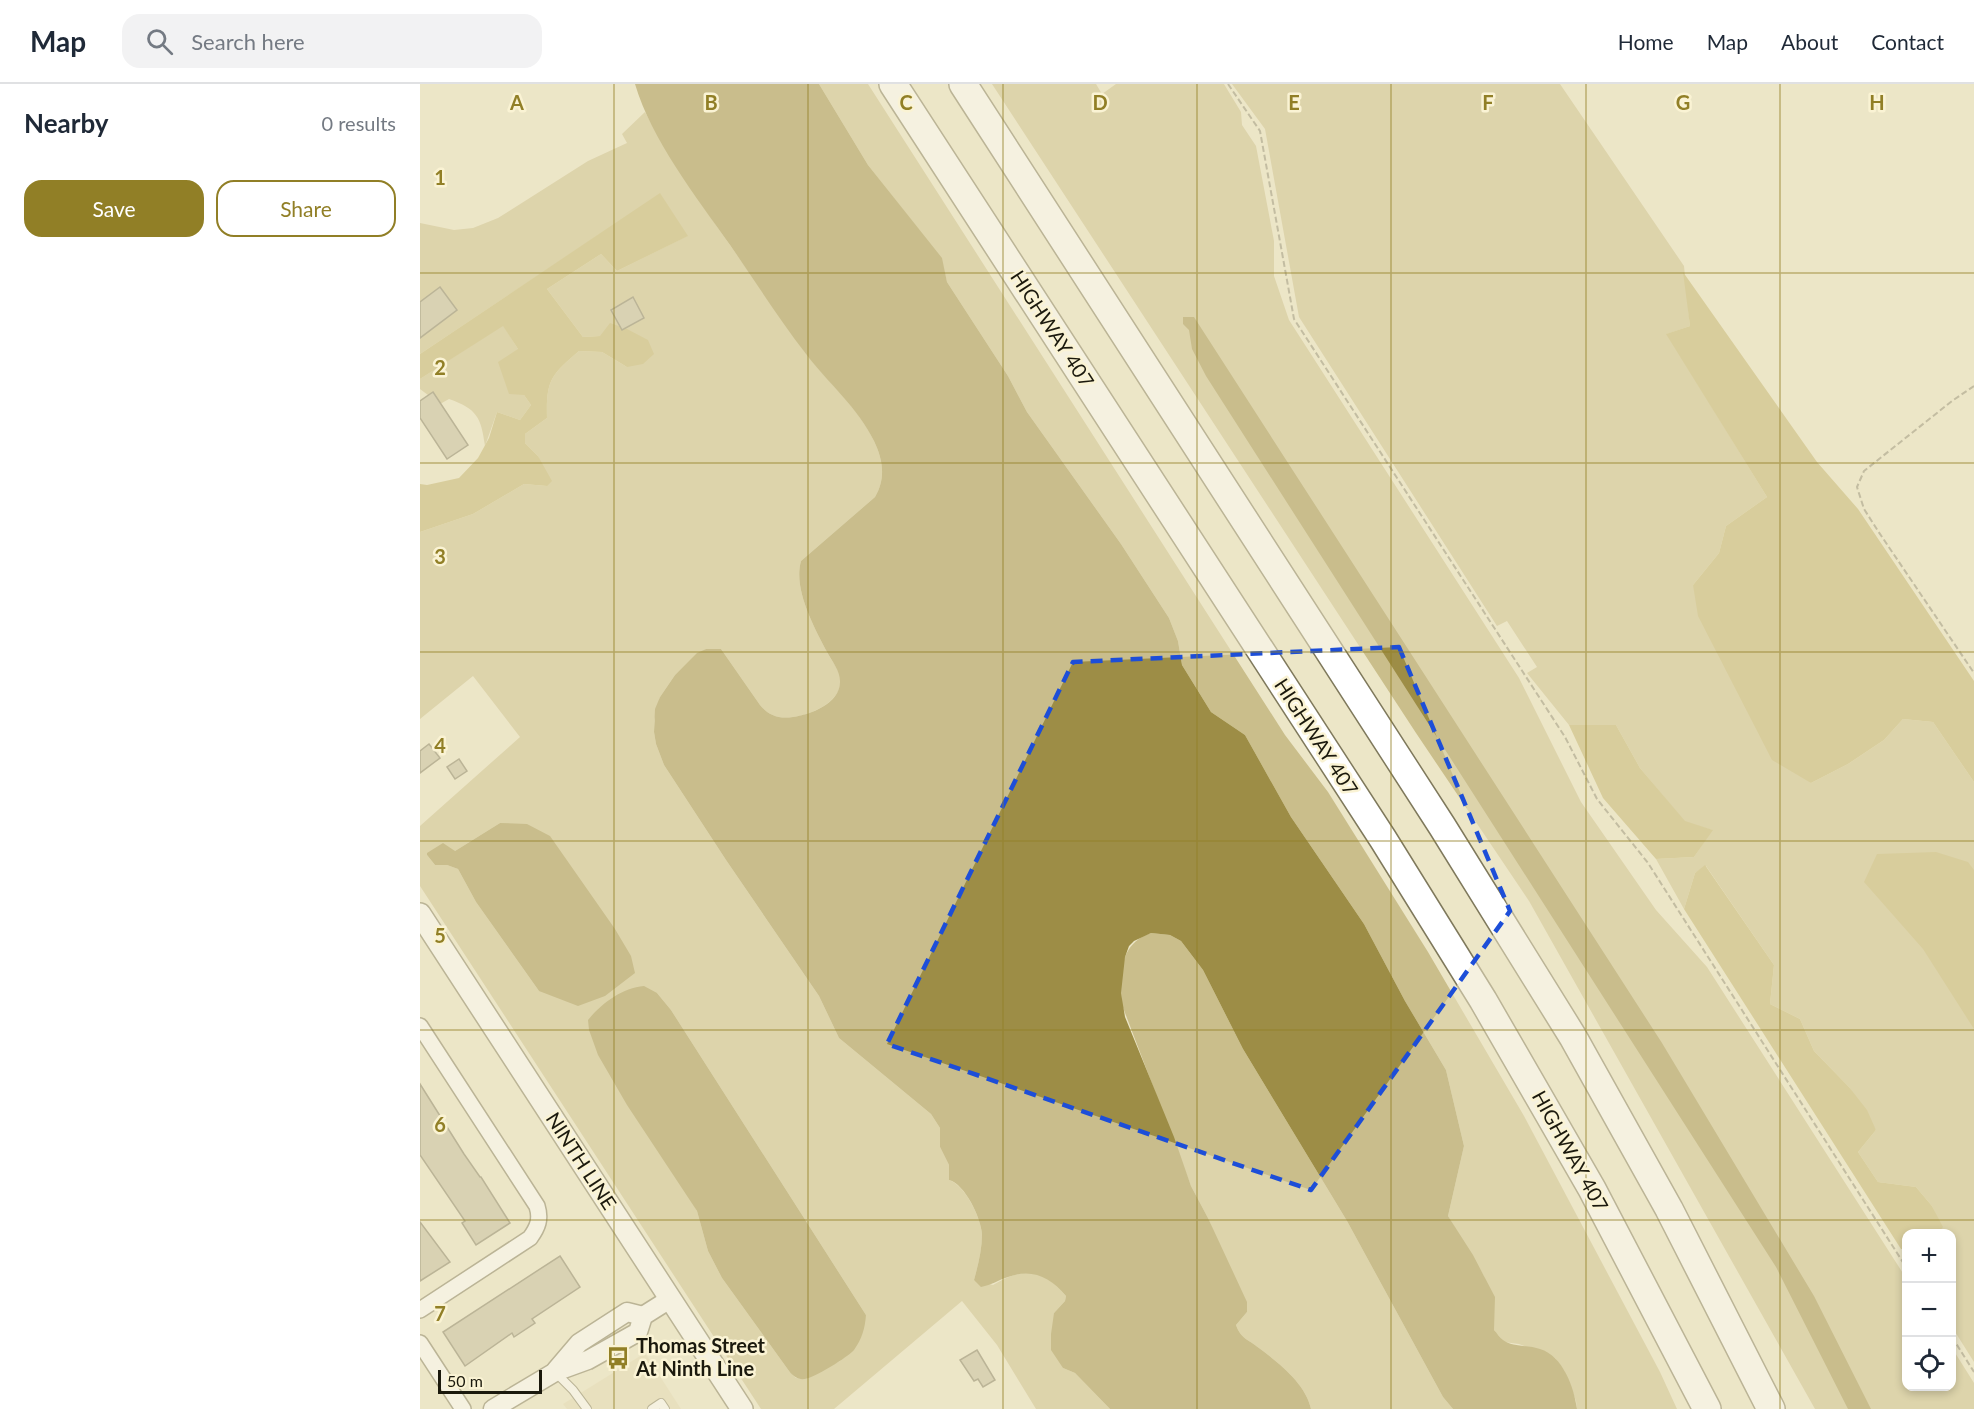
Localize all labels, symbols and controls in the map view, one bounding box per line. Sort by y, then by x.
search box [122,14,542,68]
text: Map [30,24,86,58]
icon: search [143,25,176,58]
text: Search here [191,28,305,55]
text: Home [1618,29,1674,54]
text: Map [1707,29,1748,54]
text: About [1781,29,1838,54]
text: Contact [1871,29,1944,54]
text: A [509,90,524,114]
text: B [704,90,718,114]
text: C [899,90,913,114]
text: D [1092,90,1108,114]
text: E [1288,90,1300,114]
text: F [1482,90,1494,114]
text: G [1676,90,1690,114]
text: H [1869,90,1885,114]
text: Nearby [24,107,109,139]
text: 0 results [321,111,396,135]
text: 1 [434,165,446,189]
button: Save [24,180,204,237]
button: Share [216,180,396,237]
street label: HIGHWAY 407 [1006,266,1099,391]
text: 2 [434,355,446,379]
text: 3 [434,544,446,568]
street label: HIGHWAY 407 [1270,674,1363,799]
text: 4 [434,733,446,757]
text: 5 [434,923,446,947]
street label: HIGHWAY 407 [1528,1086,1614,1215]
street label: NINTH LINE [542,1107,622,1214]
text: 6 [434,1112,446,1136]
map controls [1902,1229,1956,1391]
button: + [1902,1229,1956,1283]
button: − [1902,1283,1956,1337]
text: 7 [434,1301,446,1325]
place label: Thomas Street At Ninth Line [635,1333,766,1380]
button: locate [1902,1337,1956,1391]
bus stop icon: Thomas Street At Ninth Line [605,1345,631,1371]
scale bar [438,1367,542,1394]
text: 50 m [447,1371,483,1390]

